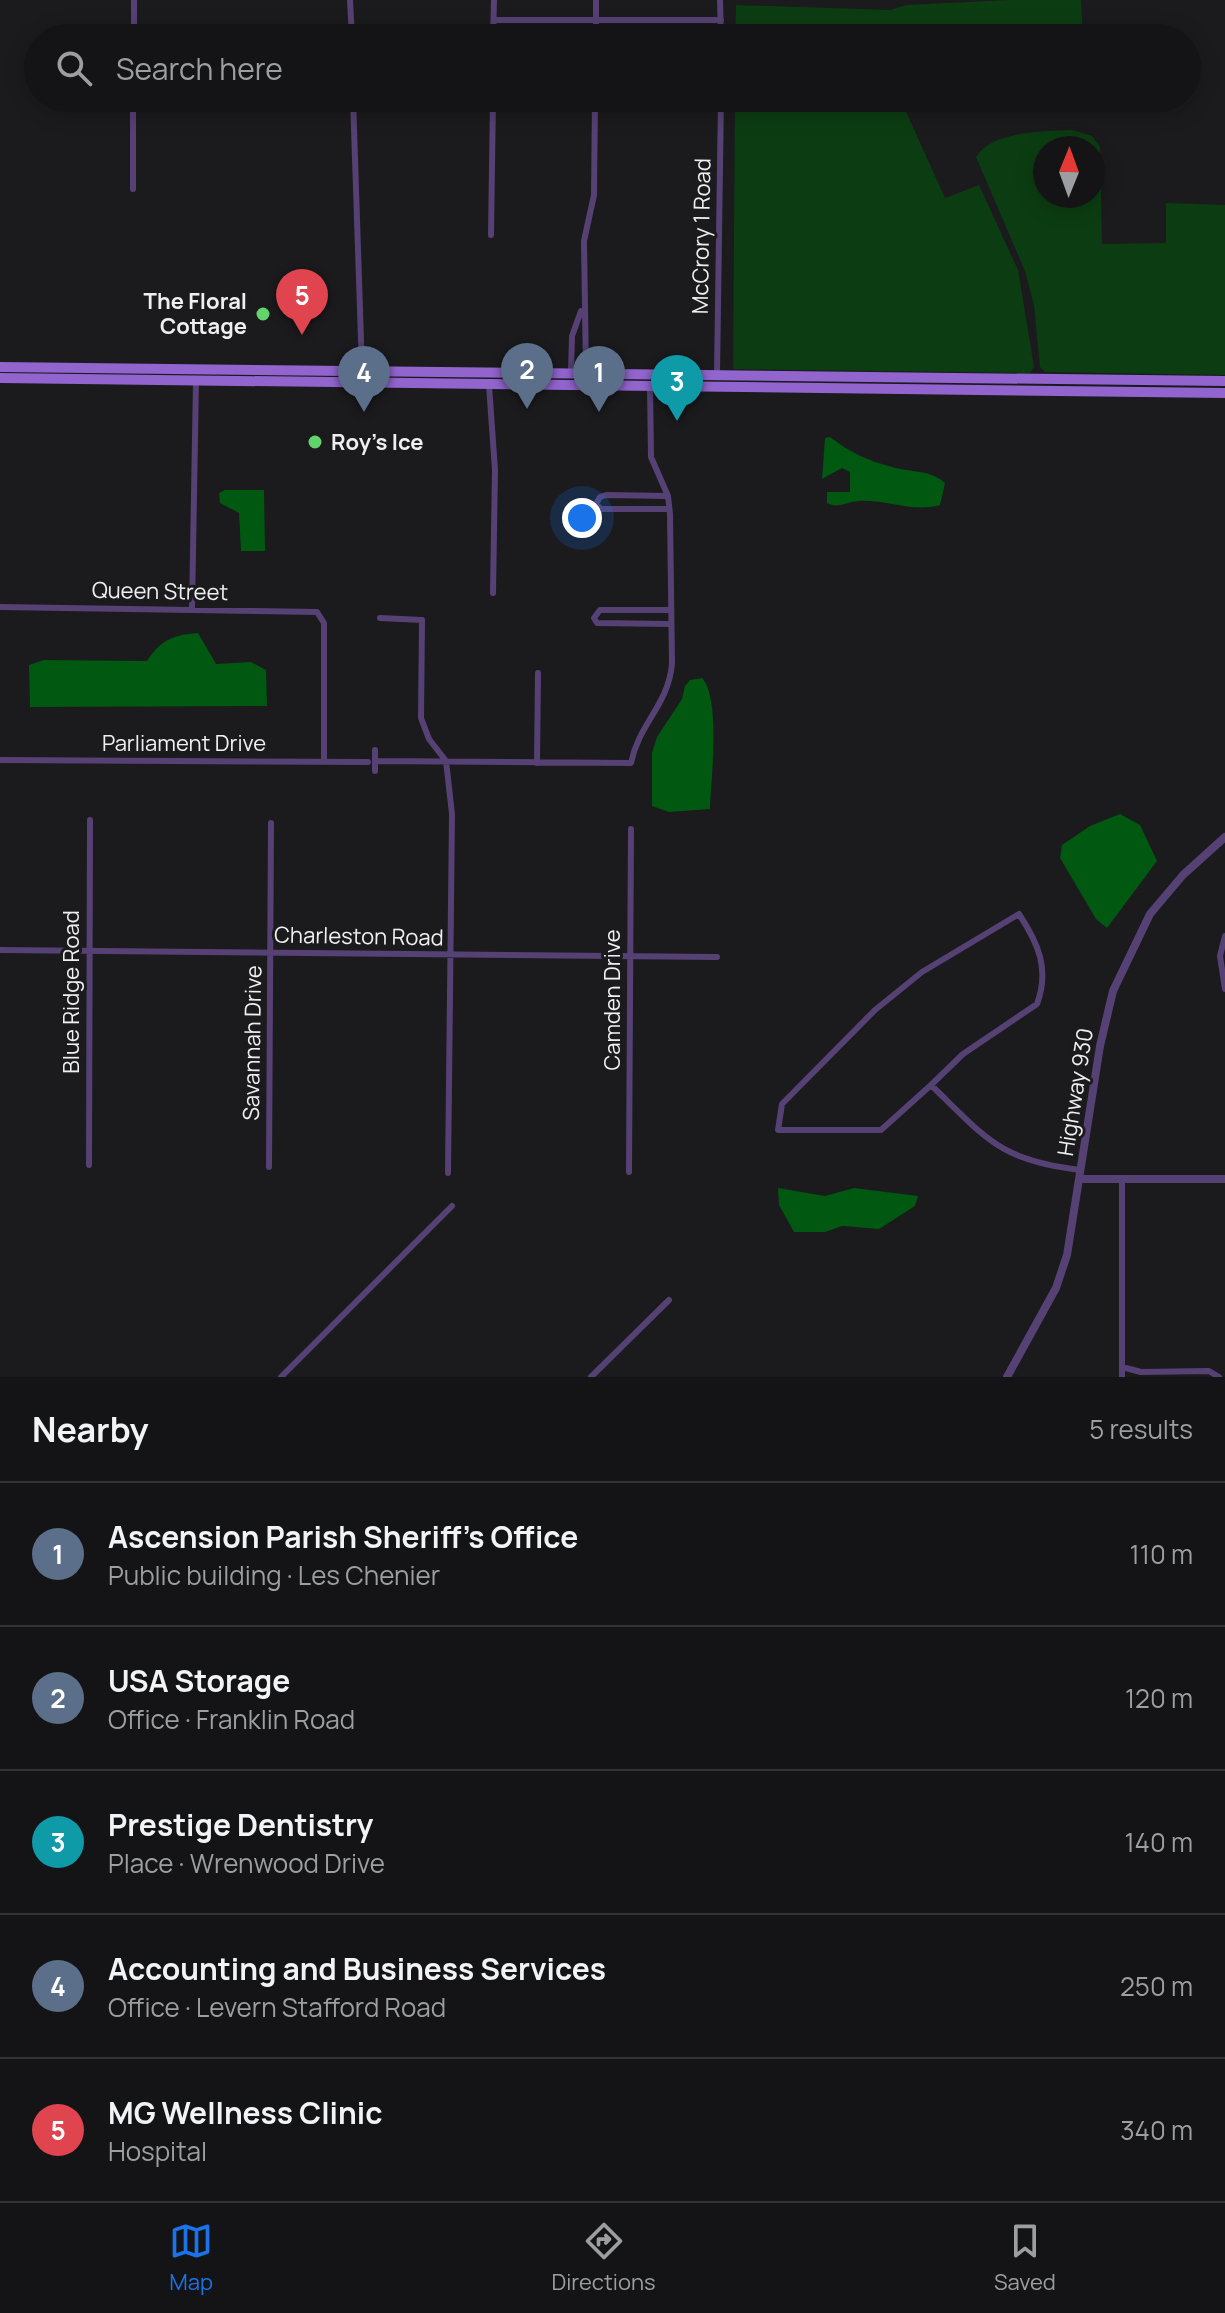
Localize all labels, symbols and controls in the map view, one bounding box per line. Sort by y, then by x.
search box [24,24,1201,112]
icon: search [52,46,96,90]
text: Search here [116,48,283,89]
north arrow [1033,136,1105,208]
street label: McCrory 1 Road [685,158,717,314]
pin: 5 [276,269,328,335]
place label: The Floral Cottage [144,286,247,341]
marker: The Floral Cottage [254,305,272,323]
pin: 2 [501,343,553,409]
pin: 4 [338,346,390,412]
pin: 1 [573,346,625,412]
pin: 3 [651,355,703,421]
place label: Roy's Ice [331,427,424,457]
marker: Roy's Ice [306,433,324,451]
your location [562,498,602,538]
street label: Queen Street [92,575,229,607]
street label: Parliament Drive [102,728,266,758]
street label: Blue Ridge Road [56,910,86,1074]
street label: Charleston Road [274,920,444,952]
street label: Camden Drive [597,929,627,1071]
street label: Savannah Drive [236,965,268,1121]
street label: Highway 930 [1050,1026,1100,1158]
text: Nearby [32,1406,148,1452]
text: 5 results [1089,1411,1193,1447]
text: Ascension Parish Sheriff's Office [108,1516,578,1557]
text: 1 [52,1536,64,1572]
text: 110 m [1130,1536,1193,1572]
text: Public building · Les Chenier [108,1557,440,1593]
text: USA Storage [108,1660,290,1701]
text: 2 [50,1680,66,1716]
text: 120 m [1125,1680,1193,1716]
text: Office · Franklin Road [108,1701,355,1737]
text: Prestige Dentistry [108,1804,373,1845]
text: 3 [50,1824,66,1860]
text: 140 m [1124,1824,1193,1860]
text: Place · Wrenwood Drive [108,1845,385,1881]
text: Accounting and Business Services [108,1948,606,1989]
text: 4 [50,1968,66,2004]
text: 250 m [1120,1968,1193,2004]
text: Office · Levern Stafford Road [108,1989,446,2025]
text: MG Wellness Clinic [108,2092,382,2133]
text: 5 [50,2112,66,2148]
text: 340 m [1120,2112,1193,2148]
text: Hospital [108,2133,207,2169]
tab: Map [169,2219,213,2297]
tab: Directions [551,2219,656,2297]
tab: Saved [994,2219,1056,2297]

